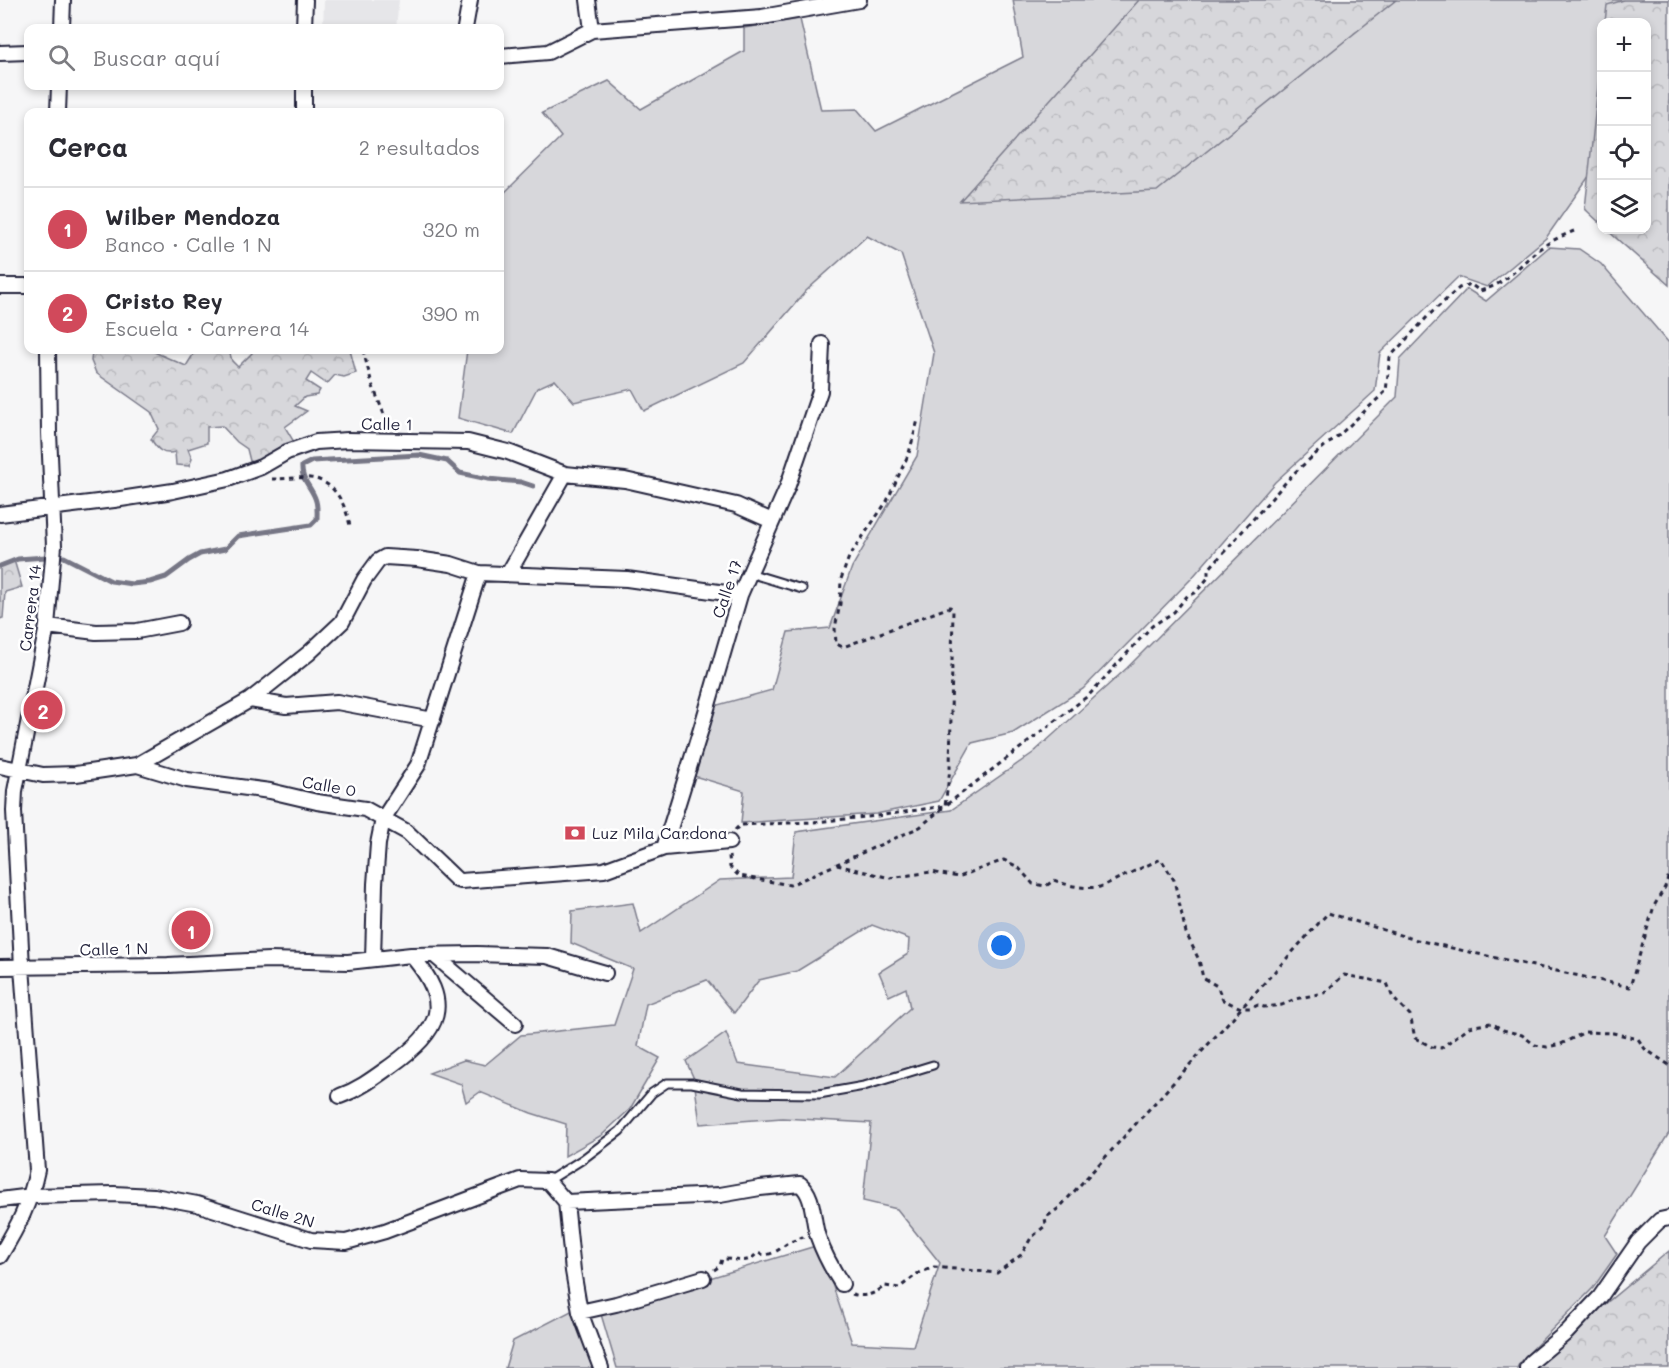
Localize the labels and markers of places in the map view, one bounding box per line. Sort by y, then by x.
pin: 2 [24,688,63,732]
bank icon: Luz Mila Cardona [563,821,587,845]
place label: Luz Mila Cardona [592,822,728,843]
pin: 1 [172,908,210,952]

